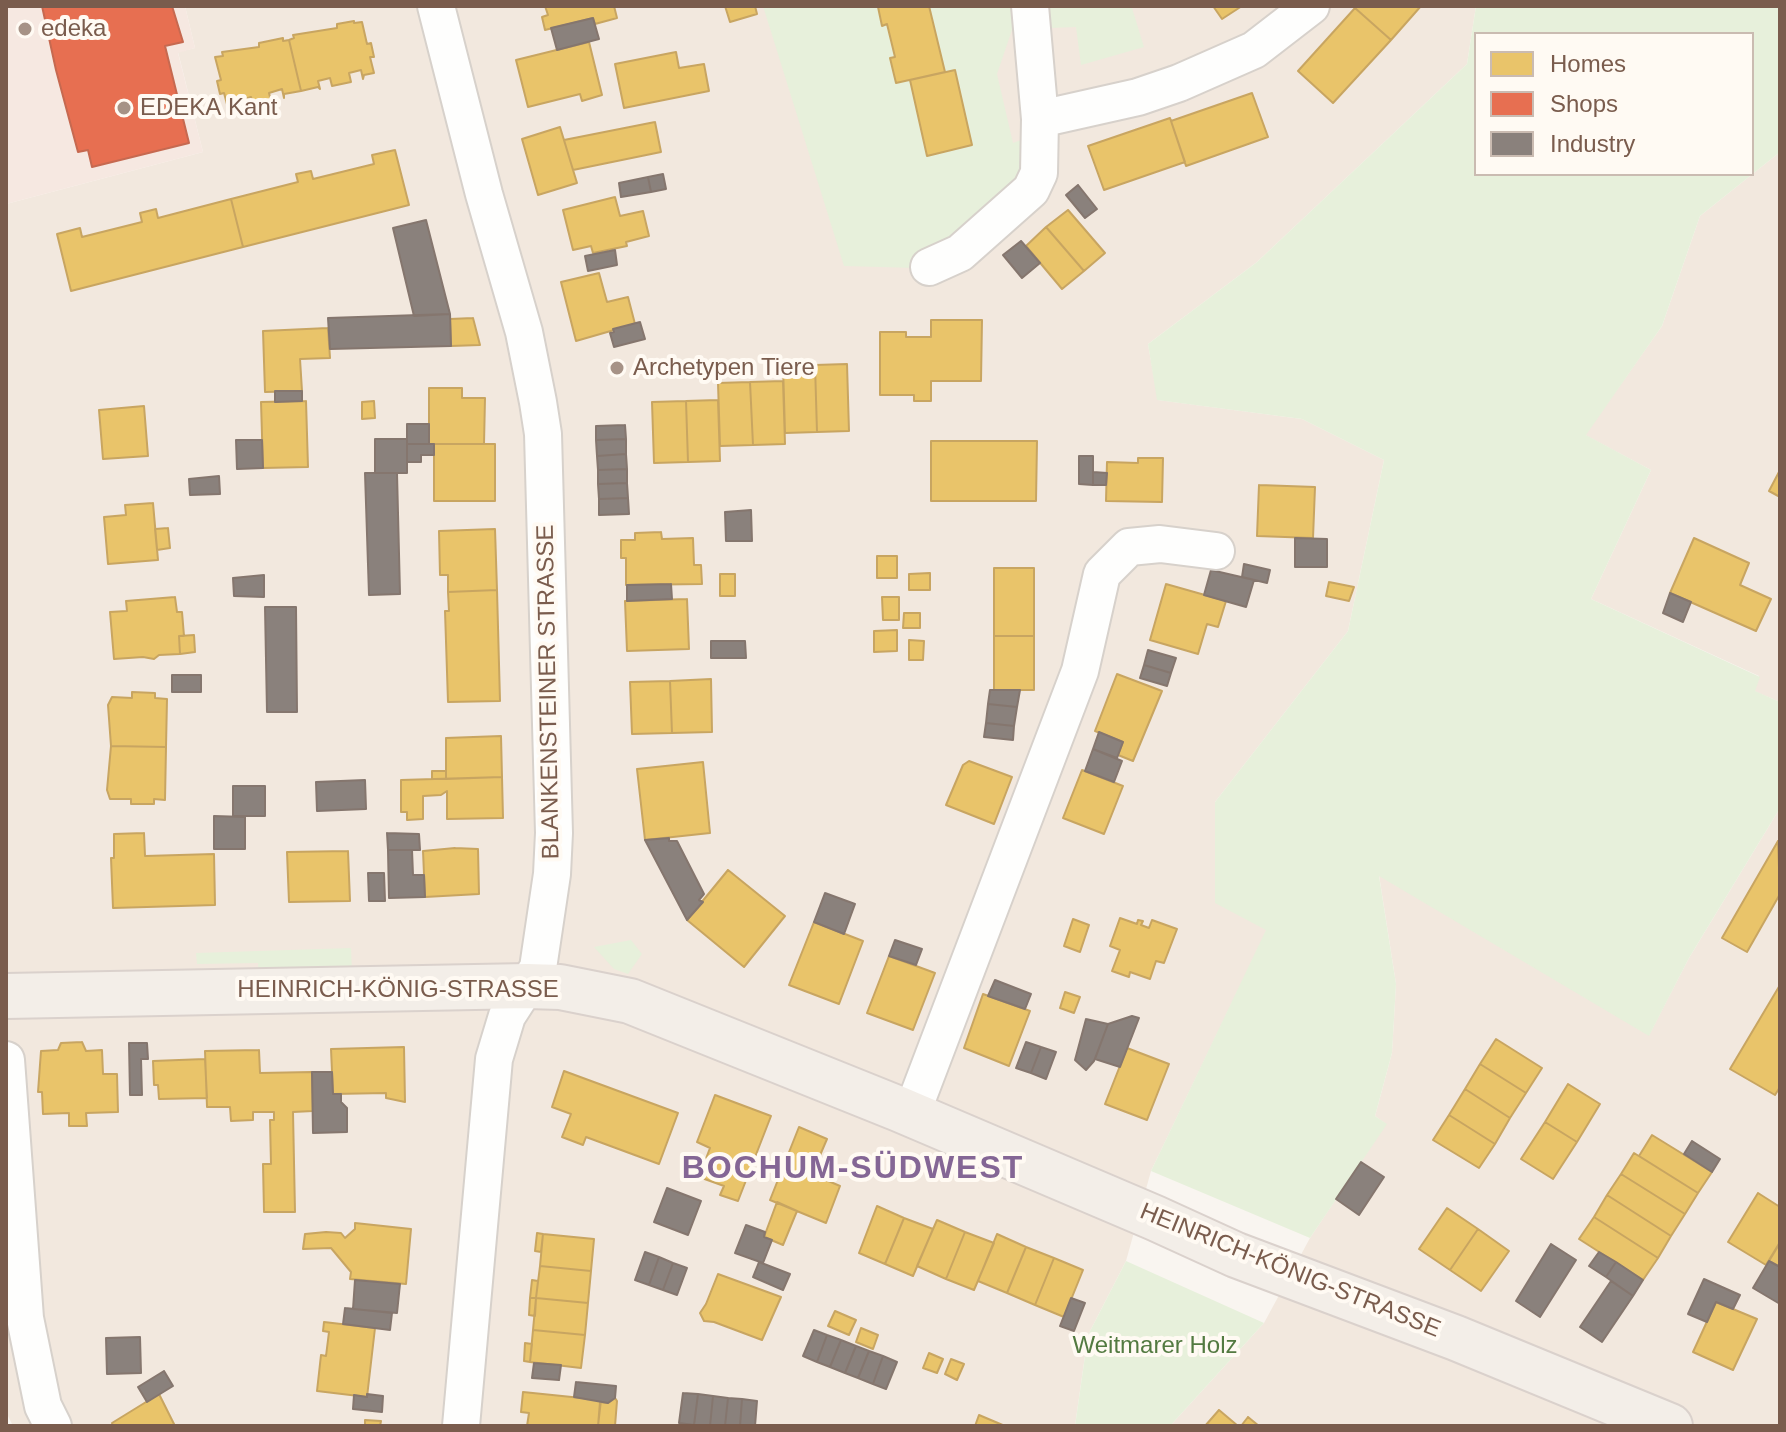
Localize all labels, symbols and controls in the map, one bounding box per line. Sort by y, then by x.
place label: edeka [41,15,106,43]
marker: edeka [16,20,34,38]
legend [1474,32,1754,176]
text: Homes [1550,50,1626,77]
text: Shops [1550,90,1618,117]
place label: EDEKA Kant [140,94,277,122]
marker: EDEKA Kant [115,99,133,117]
text: Industry [1550,130,1635,157]
place label: Archetypen Tiere [633,354,815,382]
marker: Archetypen Tiere [608,359,626,377]
street label: BLANKENSTEINER STRASSE [532,524,566,860]
street label: HEINRICH-KÖNIG-STRASSE [237,976,559,1004]
district label: BOCHUM-SÜDWEST [682,1150,1024,1188]
street label: HEINRICH-KÖNIG-STRASSE [1136,1197,1444,1345]
park label: Weitmarer Holz [1073,1332,1237,1360]

